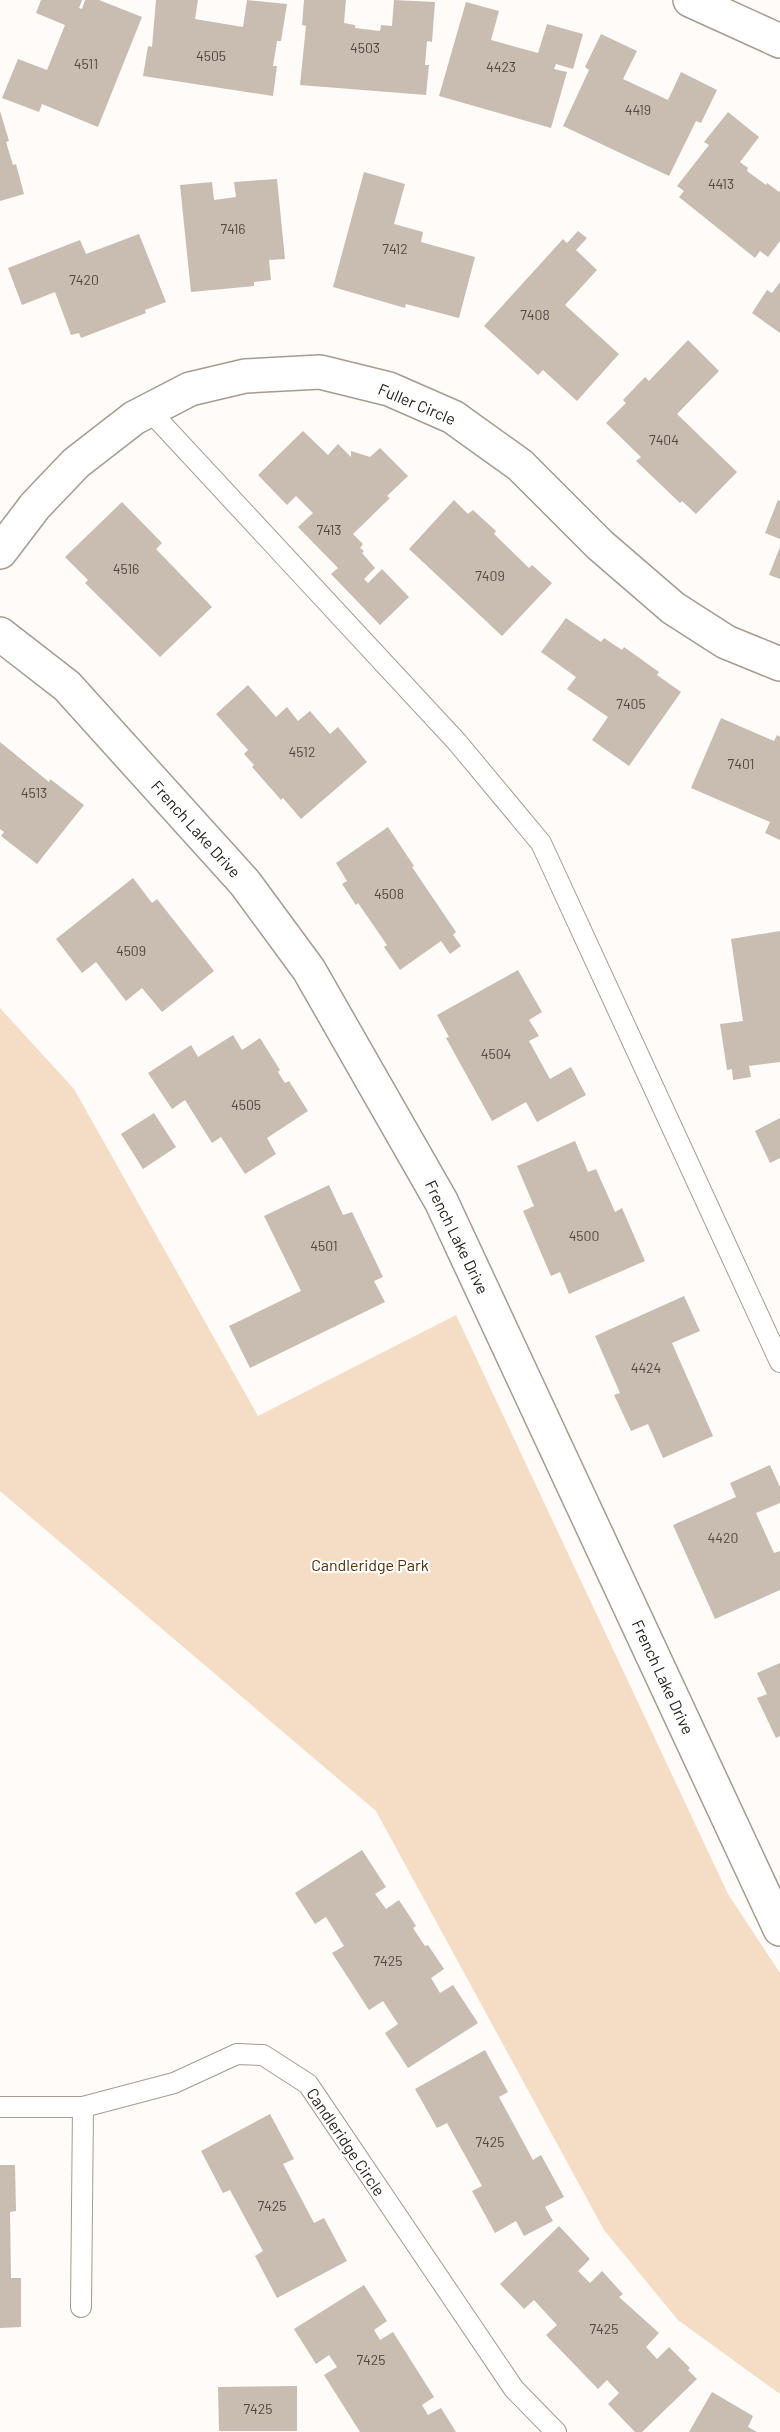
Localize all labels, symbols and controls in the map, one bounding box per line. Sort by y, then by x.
house number: 4503 [350,39,380,56]
house number: 4505 [196,47,226,64]
house number: 4511 [74,55,98,72]
house number: 4423 [486,58,516,75]
house number: 4419 [625,101,651,118]
house number: 4413 [708,175,734,192]
house number: 7416 [220,220,246,237]
house number: 7412 [382,240,408,257]
house number: 7420 [69,271,99,288]
house number: 7408 [520,306,550,323]
street label: Fuller Circle [376,379,459,428]
house number: 7404 [649,431,679,448]
house number: 7413 [316,521,342,538]
house number: 4516 [113,560,139,577]
house number: 7409 [475,567,505,584]
house number: 7405 [616,695,646,712]
house number: 4512 [289,743,315,760]
house number: 7401 [728,755,754,772]
street label: French Lake Drive [148,776,245,881]
house number: 4513 [21,784,47,801]
house number: 4508 [374,885,404,902]
house number: 4509 [116,942,146,959]
house number: 4504 [481,1045,511,1062]
house number: 4505 [231,1096,261,1113]
street label: French Lake Drive [422,1177,493,1297]
house number: 4500 [569,1227,599,1244]
house number: 4501 [310,1237,338,1254]
house number: 4424 [631,1359,661,1376]
house number: 4420 [708,1529,738,1546]
park label: Candleridge Park [311,1555,429,1574]
street label: French Lake Drive [629,1616,698,1737]
house number: 7425 [373,1952,403,1969]
street label: Candleridge Circle [303,2084,390,2199]
house number: 7425 [475,2133,505,2150]
house number: 7425 [257,2197,287,2214]
house number: 7425 [589,2320,619,2337]
house number: 7425 [356,2351,386,2368]
house number: 7425 [243,2400,273,2417]

